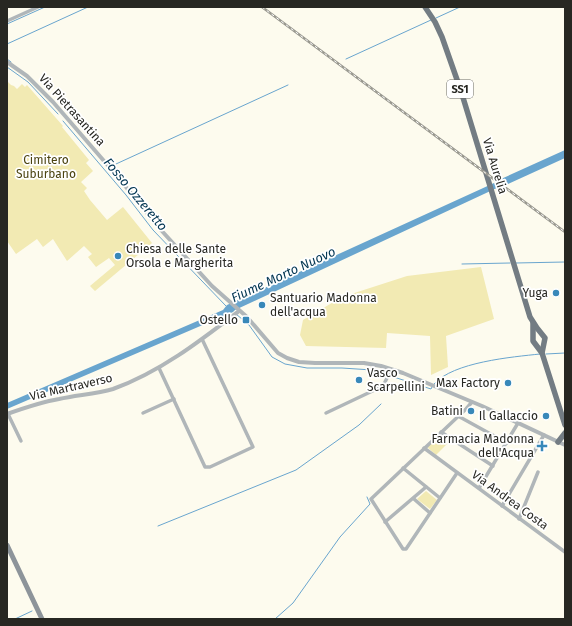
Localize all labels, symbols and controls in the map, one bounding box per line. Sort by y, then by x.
street label: Via Pietrasantina [36,71,108,149]
road number: SS1 [447,80,473,98]
street label: Via Aurelia [480,136,510,196]
park label: Cimitero Suburbano [16,153,76,181]
water label: Fosso Ozzeretto [101,155,170,234]
place label: Chiesa delle Sante Orsola e Margherita [126,242,233,270]
water label: Fiume Morto Nuovo [229,244,338,305]
marker: Chiesa delle Sante Orsola e Margherita [113,251,123,261]
place label: Yuga [522,286,548,300]
marker: Yuga [551,288,561,298]
place label: Santuario Madonna dell'acqua [270,291,377,319]
marker: Santuario Madonna dell'acqua [257,300,267,310]
place label: Ostello [199,313,238,327]
marker: Ostello [241,315,251,325]
place label: Vasco Scarpellini [367,366,425,394]
street label: Via Martraverso [28,371,114,403]
marker: Vasco Scarpellini [354,375,364,385]
place label: Max Factory [436,376,500,390]
marker: Max Factory [503,378,513,388]
place label: Batini [431,404,463,418]
marker: Batini [466,406,476,416]
place label: Il Gallaccio [479,409,538,423]
marker: Il Gallaccio [541,411,551,421]
place label: Farmacia Madonna dell'Acqua [431,432,534,460]
marker: Farmacia Madonna dell'Acqua [537,441,547,451]
street label: Via Andrea Costa [469,468,551,532]

